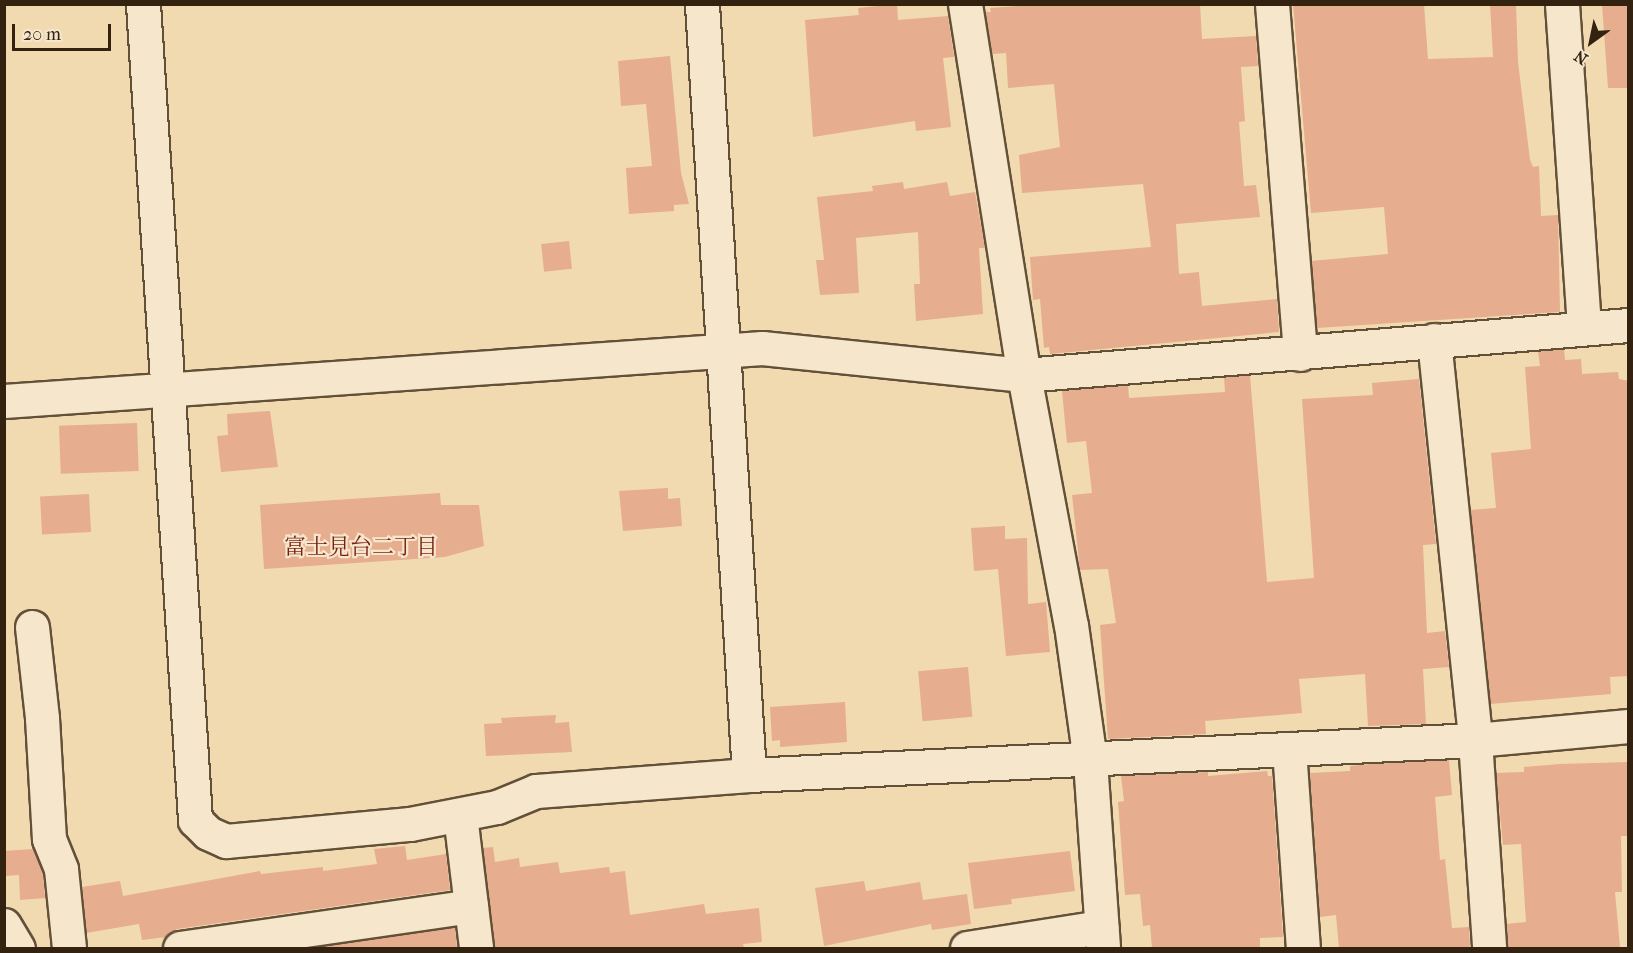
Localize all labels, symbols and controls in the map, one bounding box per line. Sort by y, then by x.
scale bar [15,12,114,50]
north arrow [1561,12,1621,72]
text: 20 m [23,24,61,45]
text: N [1571,46,1591,69]
district label: 富士見台二丁目 [284,535,438,561]

